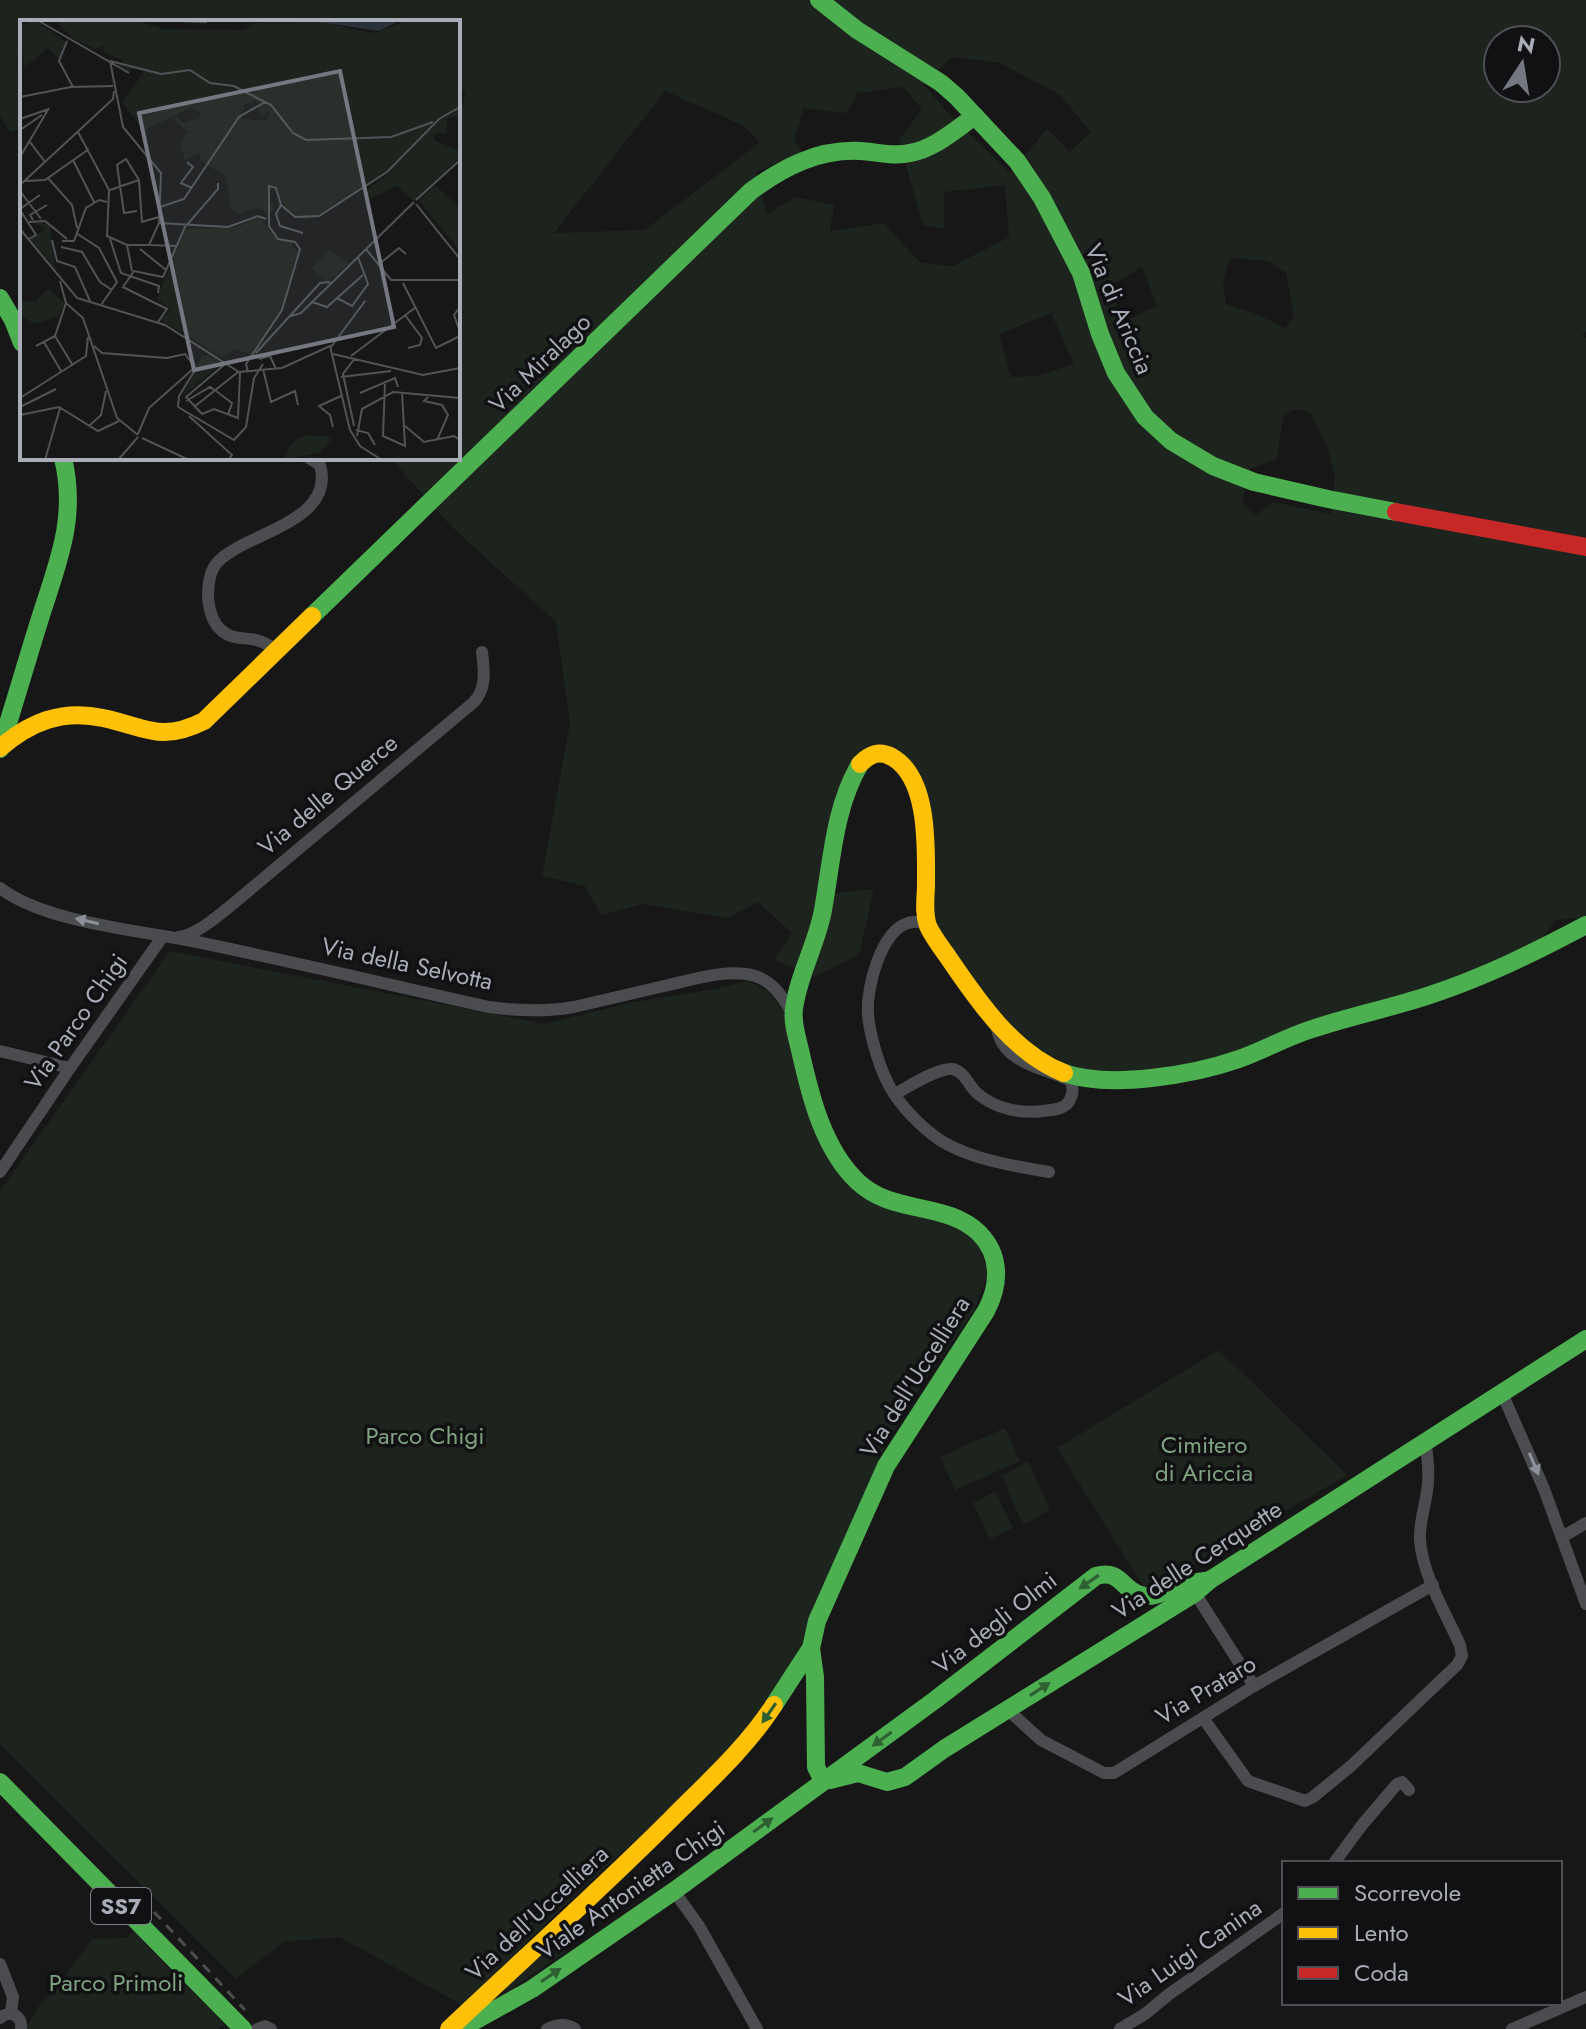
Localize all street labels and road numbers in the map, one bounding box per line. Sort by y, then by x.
street label: Via di Ariccia [1076,238,1163,380]
street label: Via Miralago [481,305,599,420]
street label: Via delle Querce [250,726,405,864]
street label: Via della Selvotta [318,928,496,999]
street label: Via Parco Chigi [15,946,136,1097]
street label: Via dell'Uccelliera [851,1289,978,1464]
street label: Via delle Cerquette [1105,1491,1289,1628]
street label: Via degli Olmi [925,1563,1064,1682]
street label: Via Prataro [1149,1646,1263,1733]
street label: Viale Antonietta Chigi [529,1811,732,1968]
street label: Via dell'Uccelliera [457,1837,616,1988]
road number: SS7 [91,1888,151,1924]
street label: Via Luigi Canina [1111,1890,1269,2015]

